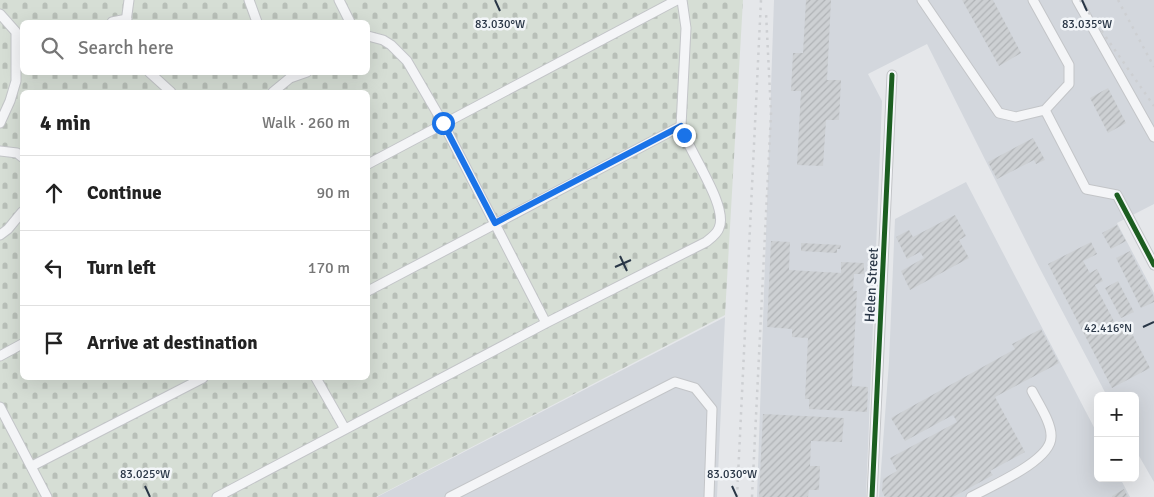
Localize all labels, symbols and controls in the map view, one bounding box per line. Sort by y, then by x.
text: 83.030°W [475,17,525,32]
text: 83.035°W [1062,17,1112,32]
search box [20,20,370,75]
icon: search [38,34,66,62]
text: Search here [78,36,174,60]
text: 4 min [40,110,91,136]
route start [432,112,455,135]
text: Walk · 260 m [262,113,350,133]
route end [673,124,696,147]
icon: ahead [40,179,68,207]
text: Continue [87,181,162,205]
text: 90 m [316,183,350,203]
street label: Helen Street [861,247,882,323]
icon: left [40,254,68,282]
text: Turn left [87,256,156,280]
text: 170 m [308,258,350,278]
text: 42.416°N [1084,321,1132,336]
icon: arrive [40,329,68,357]
text: Arrive at destination [87,331,258,355]
map controls [1094,392,1139,482]
button: + [1094,392,1139,437]
button: − [1094,437,1139,482]
text: 83.025°W [120,467,170,482]
text: 83.030°W [707,467,757,482]

